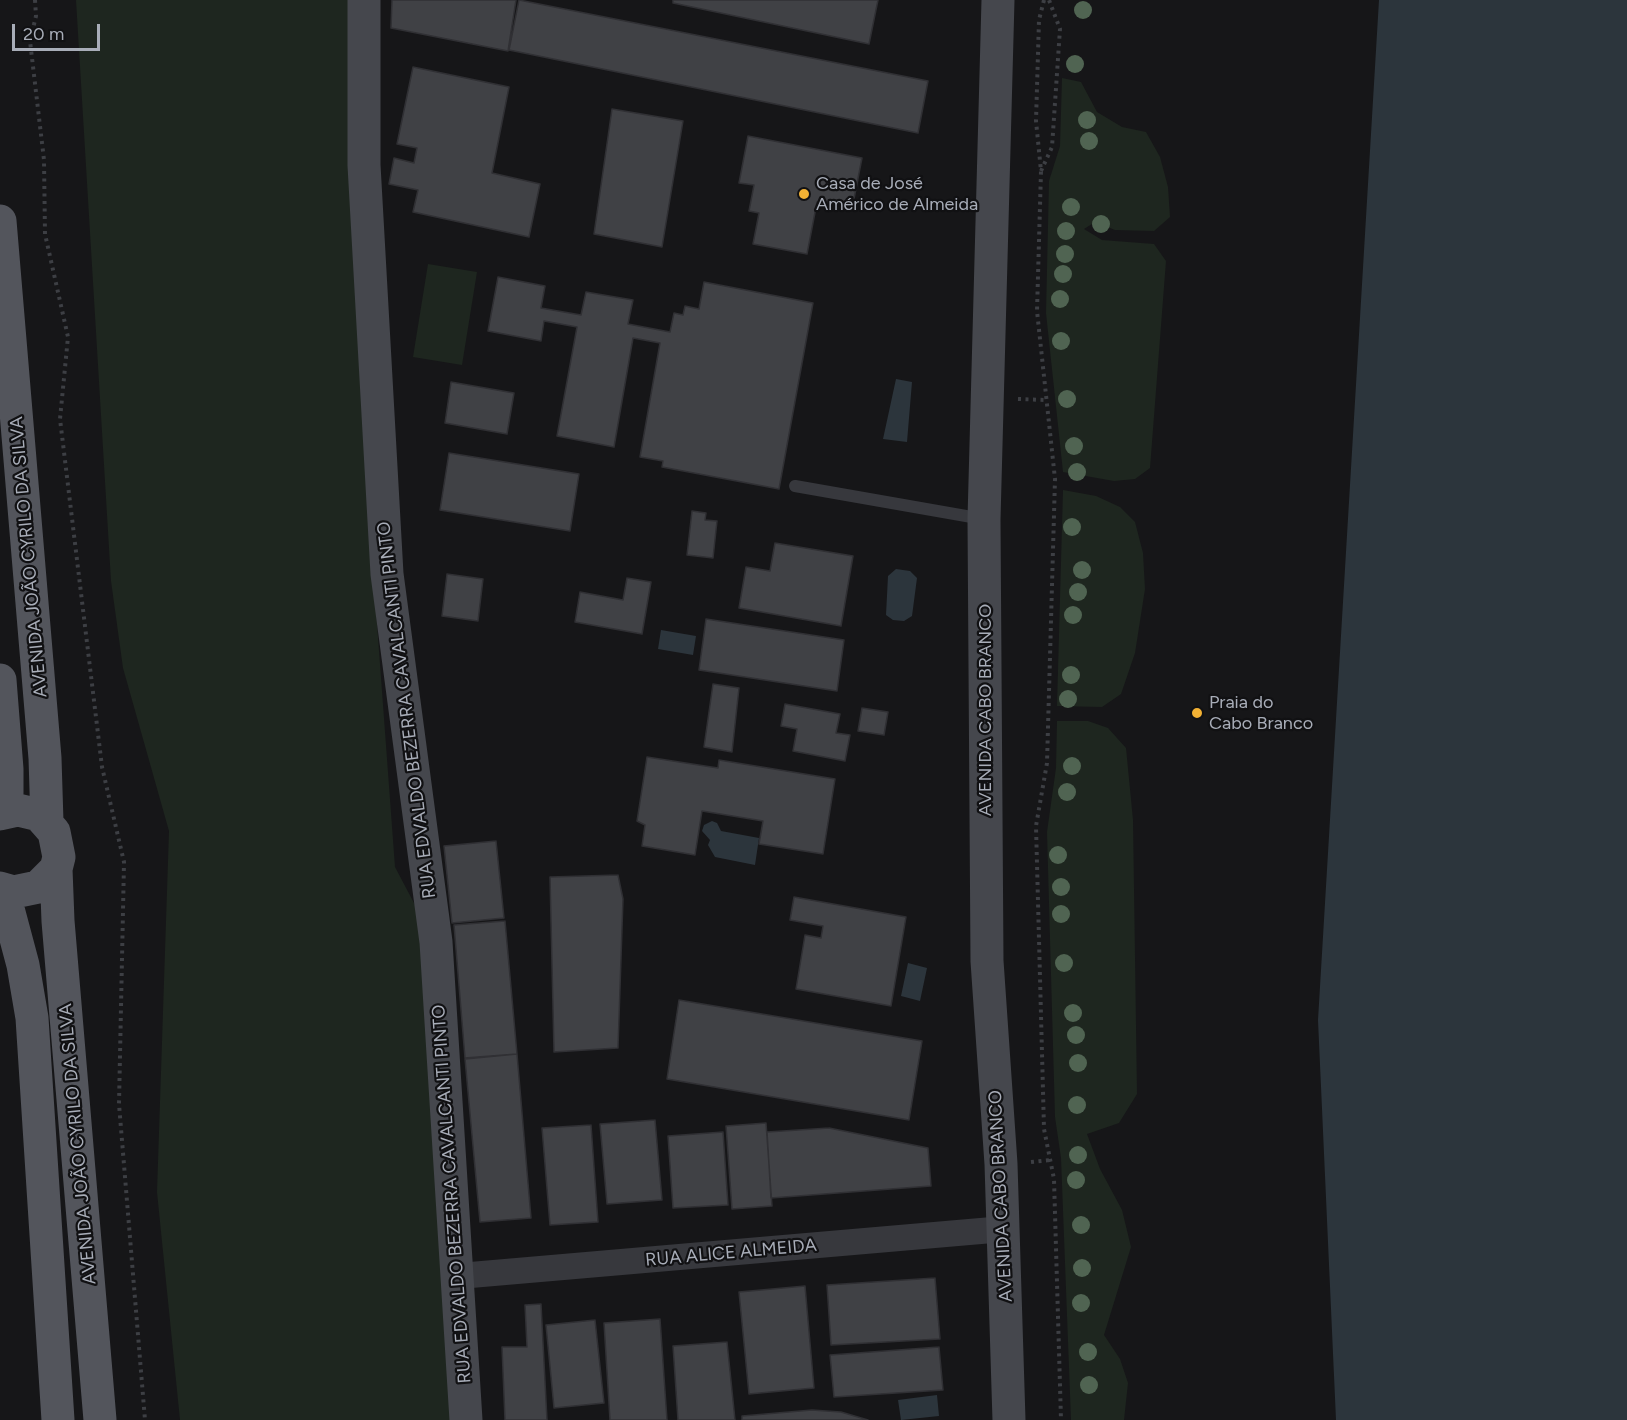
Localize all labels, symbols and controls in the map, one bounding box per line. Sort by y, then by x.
scale bar [15,12,104,50]
text: 20 m [23,23,64,45]
place label: Casa de José Américo de Almeida [816,173,978,216]
marker: Casa de José Américo de Almeida [797,187,811,201]
street label: AVENIDA JOÃO CYRILO DA SILVA [6,416,52,698]
street label: RUA EDVALDO BEZERRA CAVALCANTI PINTO [373,520,441,900]
street label: AVENIDA CABO BRANCO [975,604,997,816]
place label: Praia do Cabo Branco [1209,692,1313,734]
marker: Praia do Cabo Branco [1190,706,1204,720]
street label: AVENIDA JOÃO CYRILO DA SILVA [55,1003,101,1285]
street label: RUA EDVALDO BEZERRA CAVALCANTI PINTO [428,1004,476,1384]
street label: AVENIDA CABO BRANCO [985,1089,1017,1303]
street label: RUA ALICE ALMEIDA [644,1235,818,1271]

